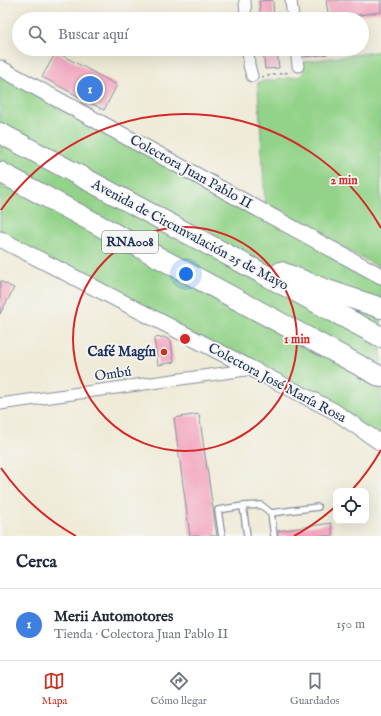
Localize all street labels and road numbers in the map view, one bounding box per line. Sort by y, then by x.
street label: Colectora Juan Pablo II [127,131,255,213]
street label: Avenida de Circunvalación 25 de Mayo [88,175,292,295]
road number: RNA008 [102,231,158,253]
street label: Colectora José María Rosa [205,339,350,427]
street label: Ombú [93,363,133,385]

